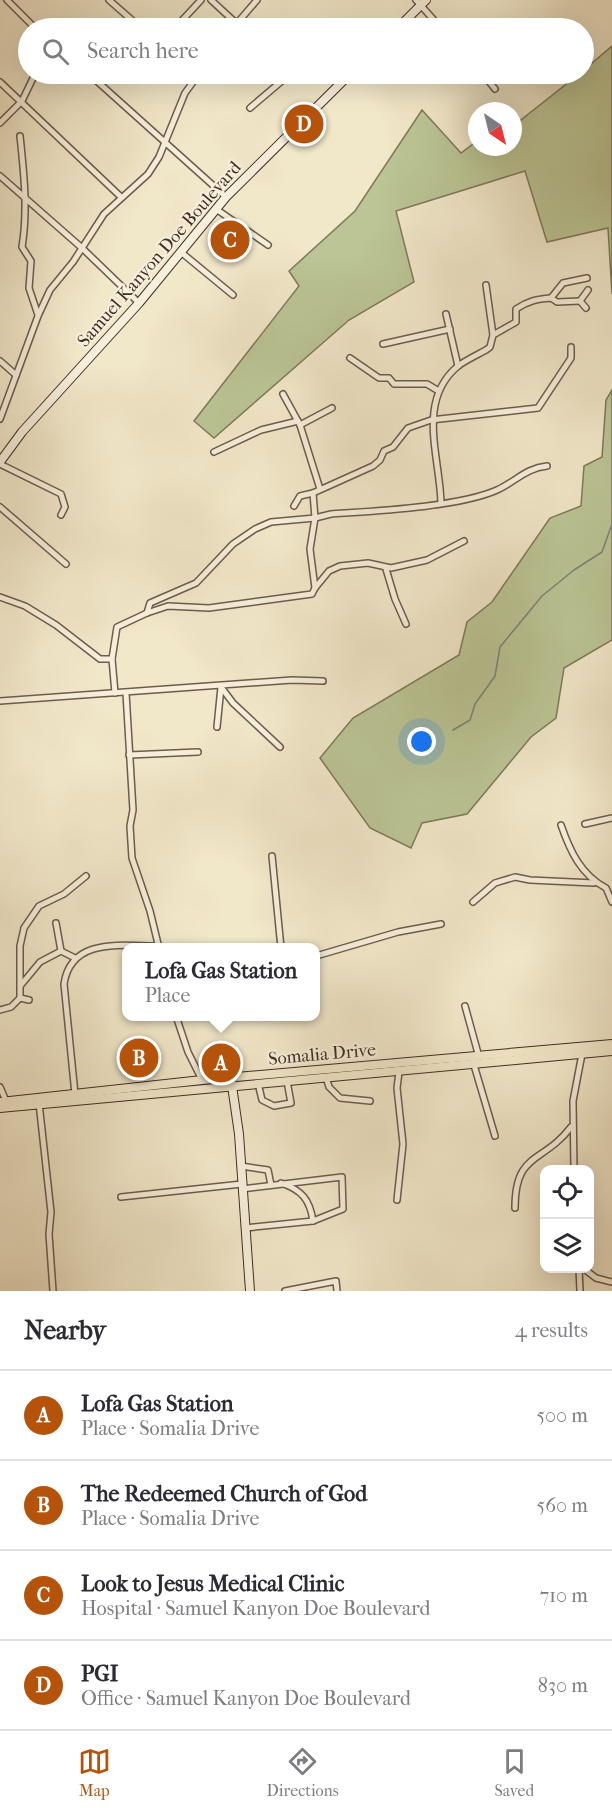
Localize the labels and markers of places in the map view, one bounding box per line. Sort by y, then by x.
pin: D [284,102,324,146]
pin: C [210,218,250,262]
pin: B [120,1036,158,1080]
pin: A [202,1040,240,1086]

